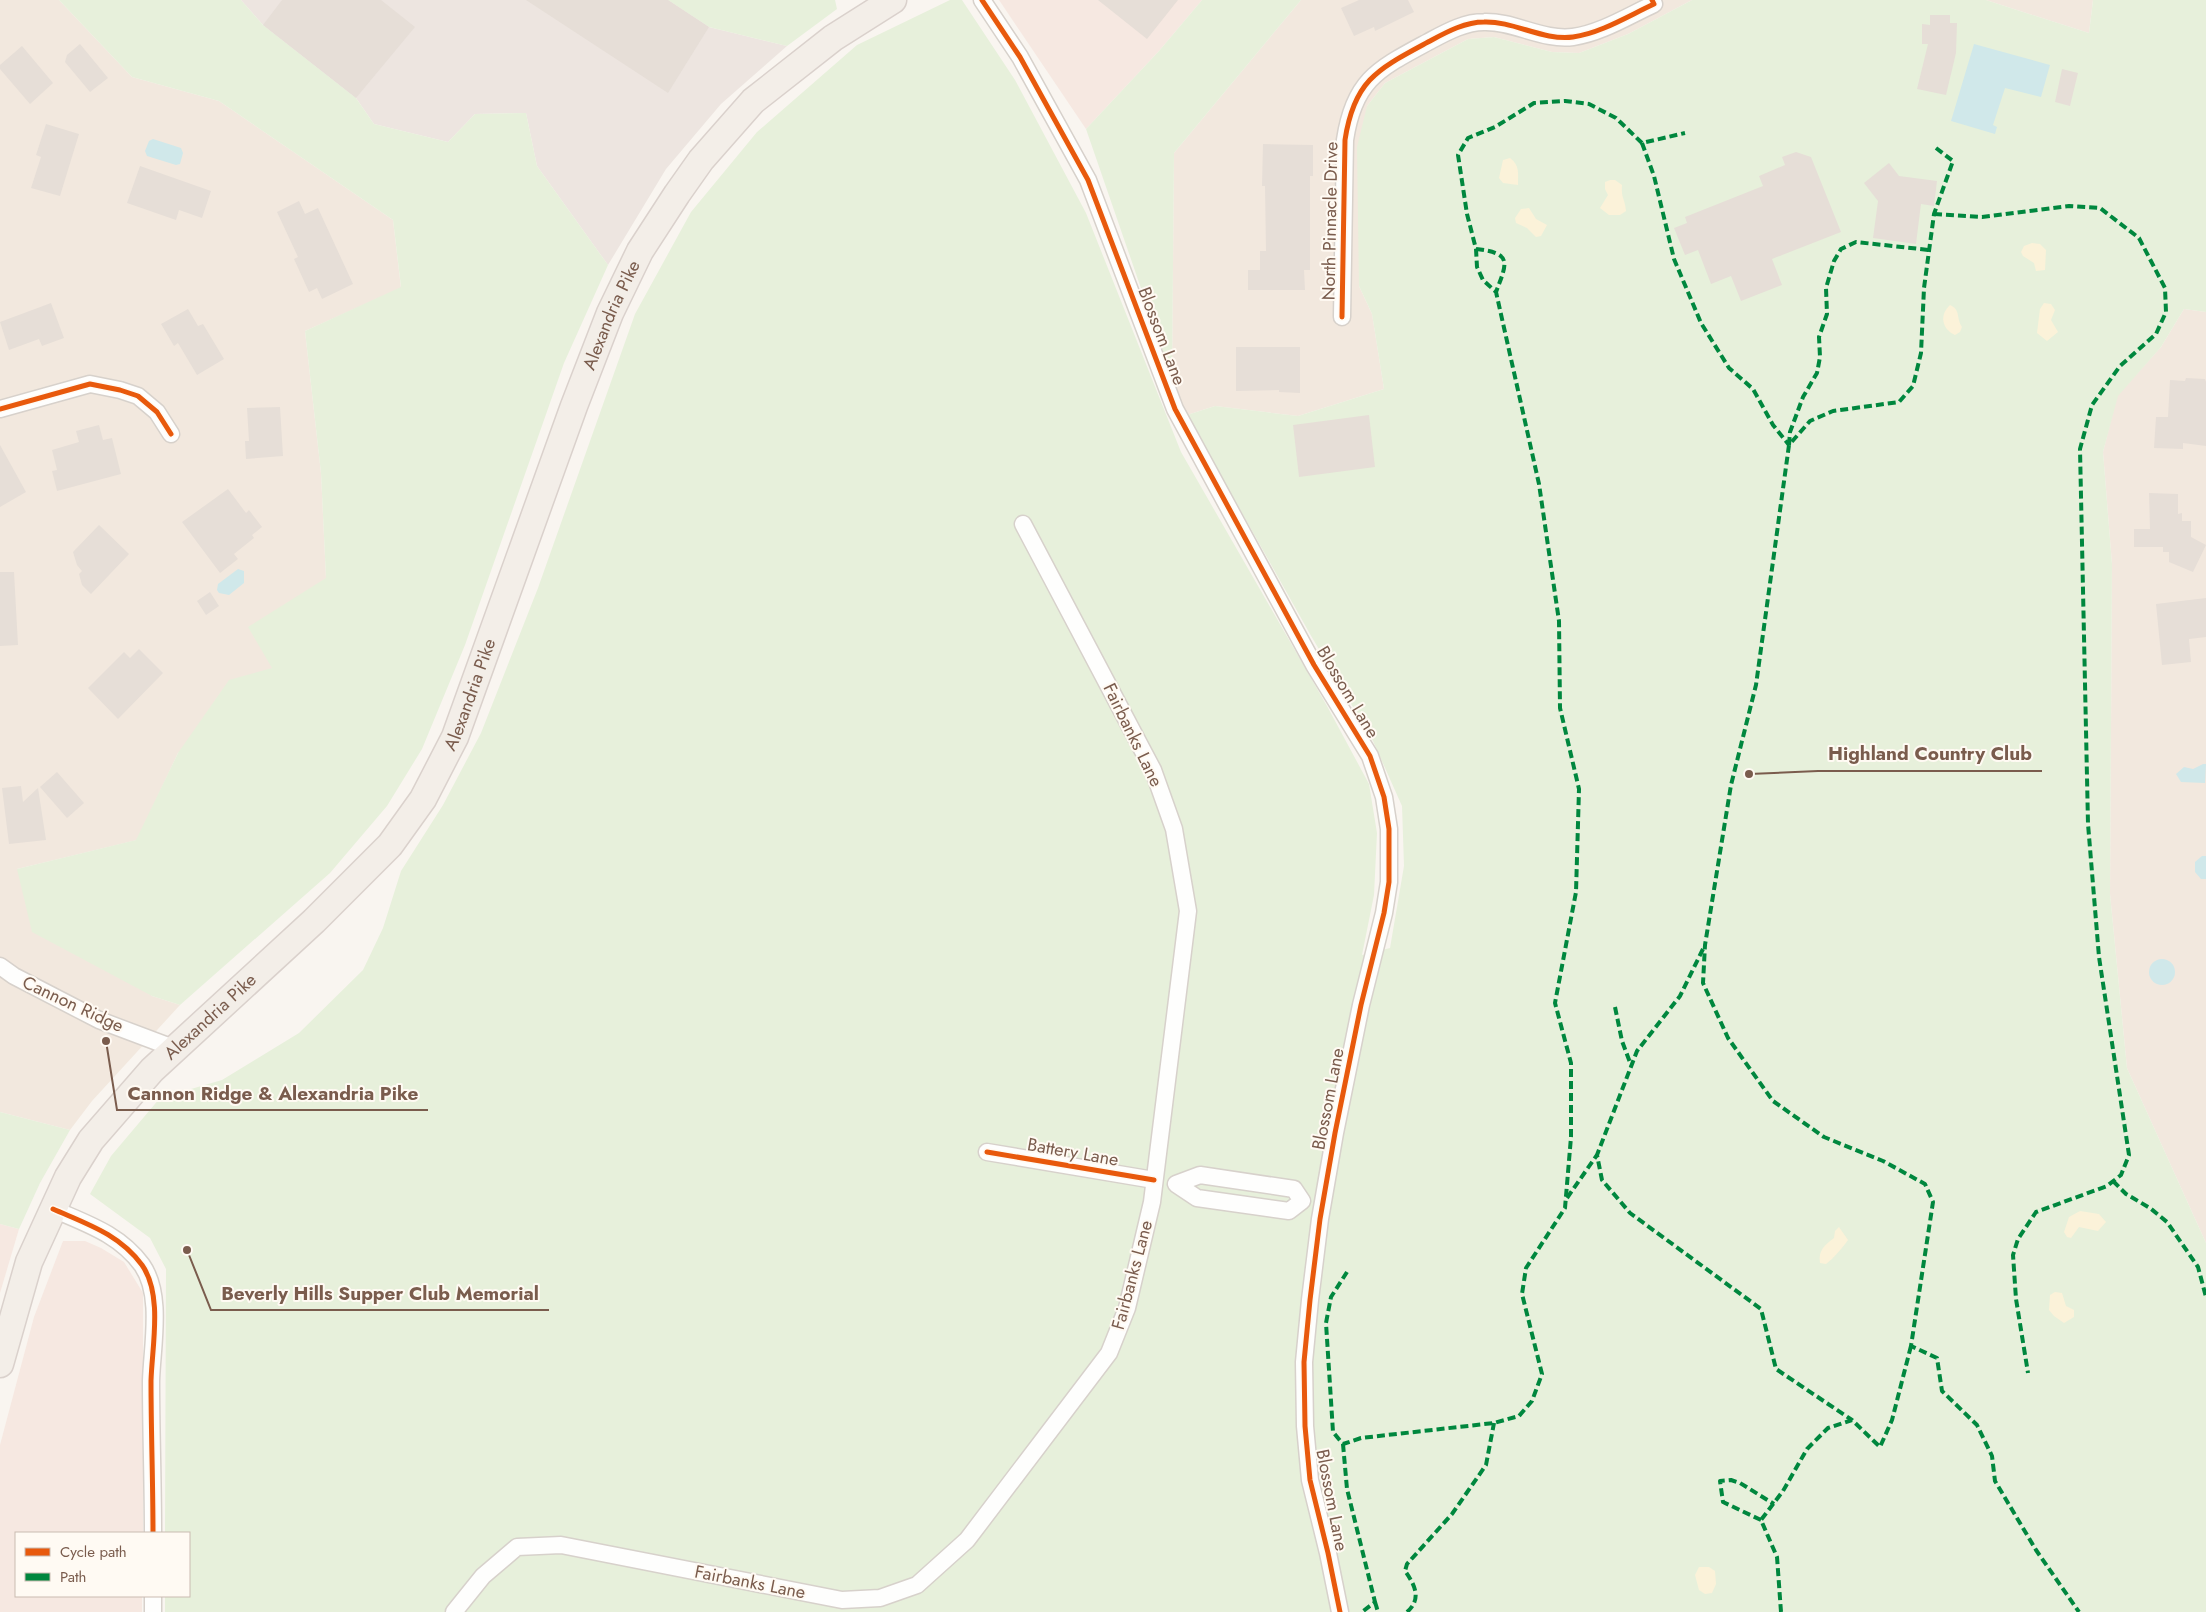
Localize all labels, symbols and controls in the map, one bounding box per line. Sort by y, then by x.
street label: North Pinnacle Drive [1316,141,1344,301]
street label: Alexandria Pike [576,256,647,374]
street label: Blossom Lane [1131,283,1193,389]
street label: Alexandria Pike [437,635,502,755]
street label: Blossom Lane [1310,641,1386,743]
street label: Fairbanks Lane [1097,679,1169,791]
callout: Highland Country Club [1818,737,2042,771]
text: Highland Country Club [1828,740,2032,767]
street label: Alexandria Pike [158,967,262,1066]
street label: Cannon Ridge [18,969,128,1039]
street label: Blossom Lane [1305,1046,1351,1152]
callout: Cannon Ridge & Alexandria Pike [117,1076,428,1110]
text: Cannon Ridge & Alexandria Pike [127,1080,419,1107]
street label: Battery Lane [1025,1131,1121,1173]
street label: Fairbanks Lane [1105,1217,1159,1333]
callout: Beverly Hills Supper Club Memorial [211,1276,549,1310]
text: Beverly Hills Supper Club Memorial [221,1280,539,1307]
street label: Blossom Lane [1309,1447,1355,1553]
legend [15,1532,190,1597]
text: Cycle path [60,1541,127,1563]
street label: Fairbanks Lane [692,1559,808,1605]
text: Path [60,1566,86,1588]

